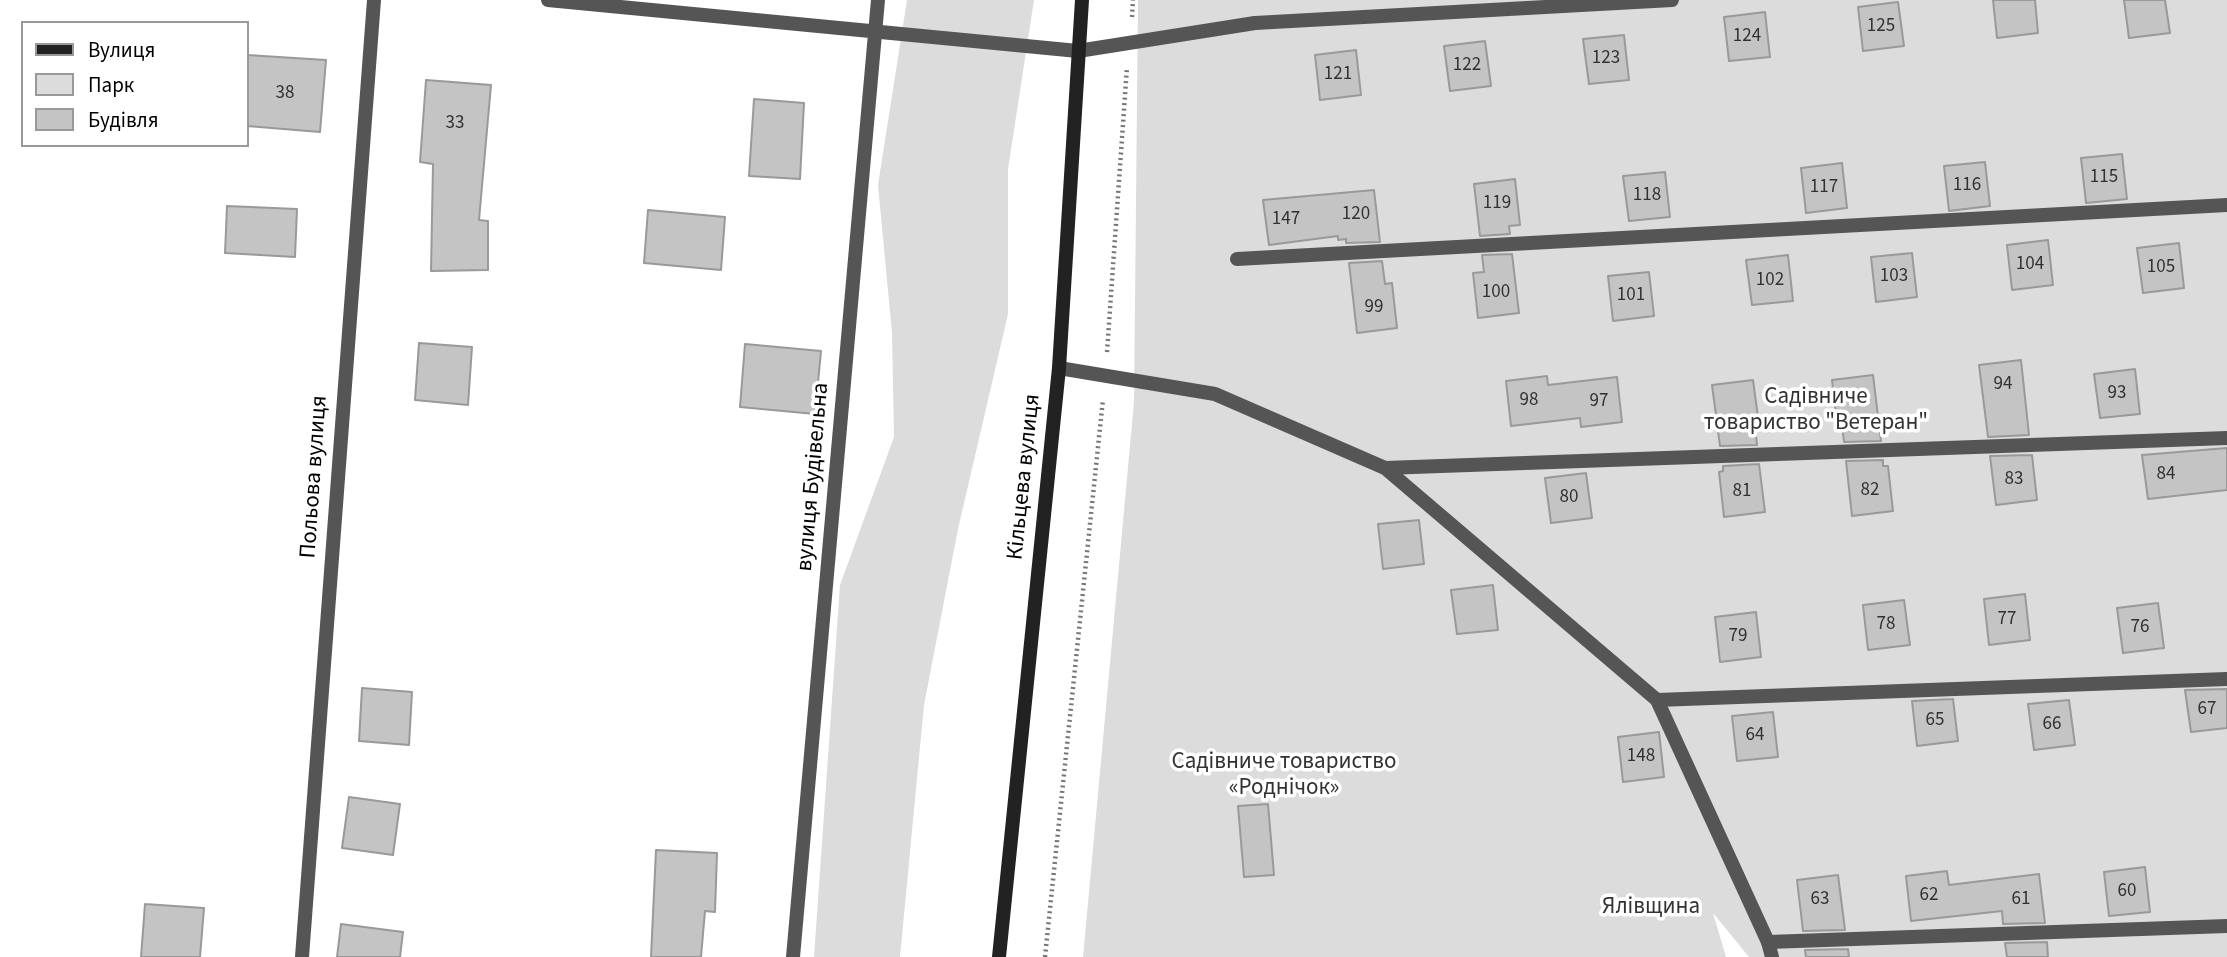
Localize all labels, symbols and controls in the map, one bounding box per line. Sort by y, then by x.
house number: 125 [1867,16,1895,38]
legend [21,21,248,147]
house number: 124 [1733,26,1761,48]
text: Вулиця [88,35,155,65]
house number: 123 [1592,48,1620,70]
house number: 122 [1453,55,1481,77]
house number: 121 [1324,64,1352,86]
text: Парк [88,70,134,100]
house number: 38 [276,83,294,105]
text: Будівля [88,105,159,135]
house number: 33 [446,113,464,135]
house number: 115 [2090,167,2118,189]
house number: 116 [1953,175,1981,197]
house number: 117 [1810,177,1838,199]
house number: 118 [1633,185,1661,207]
house number: 119 [1483,193,1511,215]
house number: 120 [1342,204,1370,226]
house number: 147 [1272,209,1300,231]
house number: 104 [2016,254,2044,276]
house number: 105 [2147,257,2175,279]
house number: 103 [1880,266,1908,288]
house number: 102 [1756,270,1784,292]
house number: 100 [1482,282,1510,304]
house number: 101 [1617,285,1645,307]
house number: 99 [1365,297,1383,319]
house number: 94 [1994,374,2012,396]
street label: вулиця Будівельна [792,382,836,572]
house number: 93 [2108,383,2126,405]
park label: Садівниче товариство "Ветеран" [1704,384,1928,438]
house number: 98 [1520,390,1538,412]
house number: 97 [1590,391,1608,413]
street label: Кільцева вулиця [1003,393,1047,561]
street label: Польова вулиця [296,395,334,559]
house number: 84 [2157,464,2175,486]
house number: 83 [2005,469,2023,491]
house number: 82 [1861,480,1879,502]
house number: 81 [1733,481,1751,503]
house number: 80 [1560,487,1578,509]
house number: 77 [1998,609,2016,631]
house number: 78 [1877,614,1895,636]
house number: 76 [2131,617,2149,639]
house number: 79 [1729,626,1747,648]
house number: 67 [2198,699,2216,721]
house number: 65 [1926,710,1944,732]
house number: 66 [2043,714,2061,736]
house number: 64 [1746,725,1764,747]
house number: 148 [1627,746,1655,768]
park label: Садівниче товариство «Роднічок» [1172,749,1396,803]
house number: 60 [2118,881,2136,903]
house number: 62 [1920,885,1938,907]
house number: 63 [1811,889,1829,911]
house number: 61 [2012,889,2030,911]
park label: Ялівщина [1602,894,1700,922]

